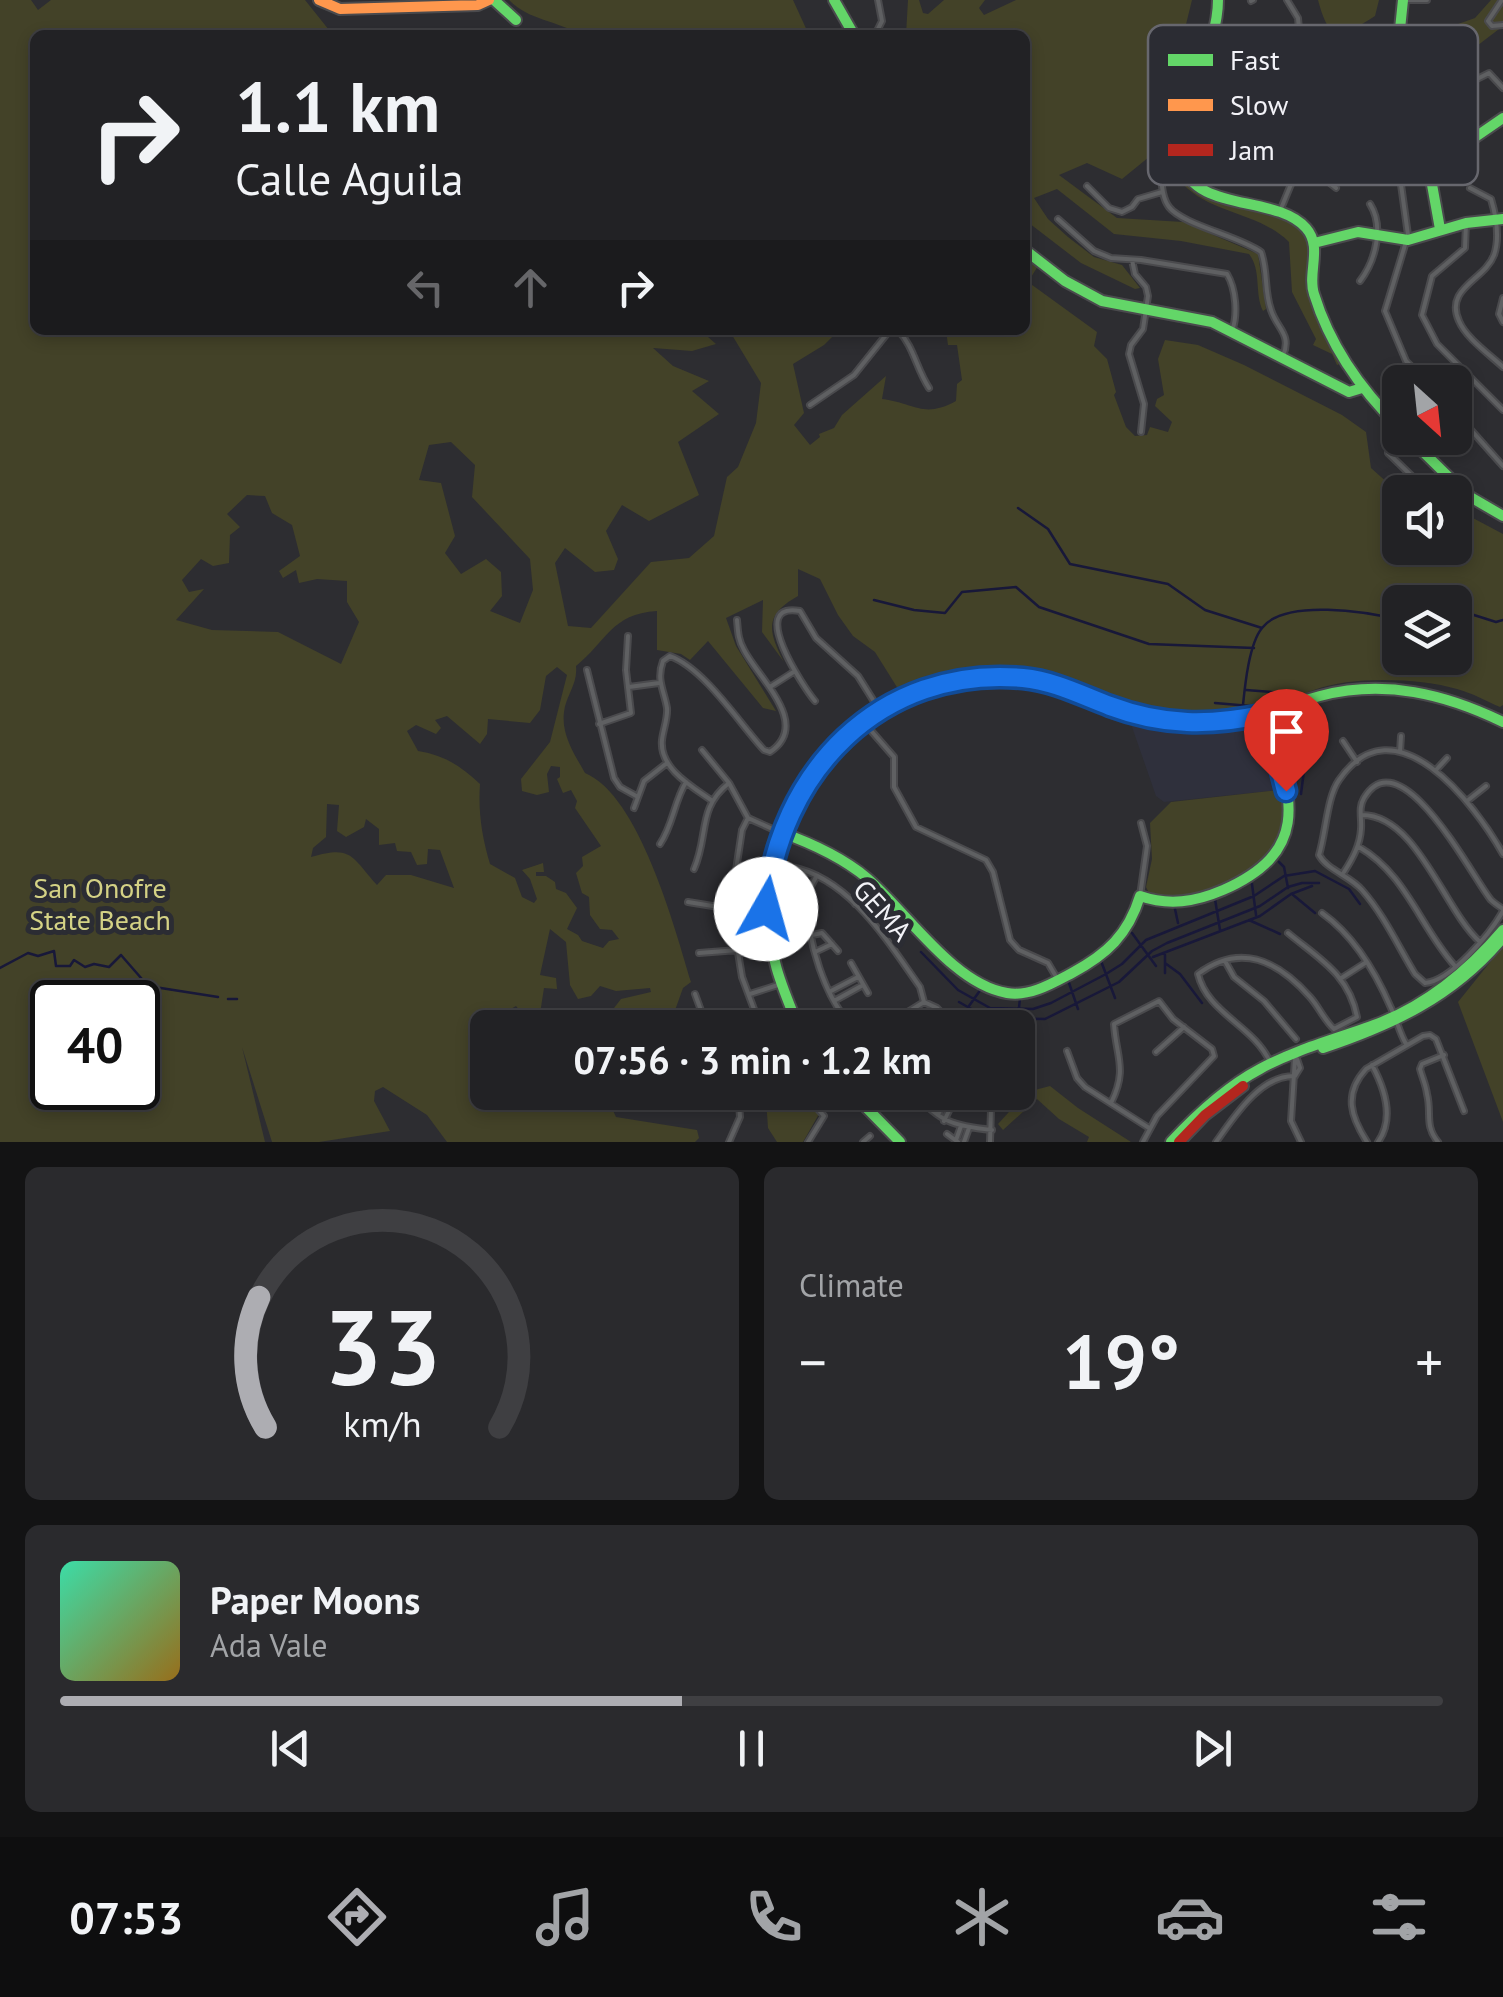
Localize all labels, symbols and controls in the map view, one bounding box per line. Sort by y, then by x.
legend [1148,25,1478,185]
text: Fast [1230,41,1280,78]
text: 1.1 km [235,61,440,151]
icon: right [70,70,200,200]
text: Slow [1230,86,1289,123]
text: Jam [1229,131,1275,168]
text: Calle Aguila [235,149,464,207]
icon: left [398,260,453,315]
icon: ahead [503,260,558,315]
icon: right [608,260,663,315]
north arrow [1382,365,1472,455]
map controls [1382,365,1472,675]
button: sound [1382,475,1472,565]
button: layers [1382,585,1472,675]
pin [1244,689,1329,792]
icon: arrive [1259,704,1314,759]
position arrow [714,857,818,961]
park label: San Onofre State Beach [29,869,171,938]
street label: GEMA [846,871,921,949]
speed limit sign: 40 [30,980,160,1110]
text: 07:56 · 3 min · 1.2 km [573,1035,932,1084]
text: Climate [799,1264,904,1306]
text: 33 [323,1279,441,1414]
text: 19° [1062,1313,1180,1410]
text: − [799,1326,827,1397]
text: + [1415,1326,1443,1397]
text: km/h [343,1401,421,1447]
text: Paper Moons [210,1575,420,1624]
text: Ada Vale [210,1624,327,1666]
icon: previous [263,1721,318,1776]
icon: pause [724,1721,779,1776]
icon: next [1185,1721,1240,1776]
icon: directions [322,1882,392,1952]
icon: music [530,1882,600,1952]
icon: phone [739,1882,809,1952]
icon: climate [947,1882,1017,1952]
icon: car [1155,1882,1225,1952]
icon: filters [1364,1882,1434,1952]
text: 07:53 [69,1888,183,1946]

